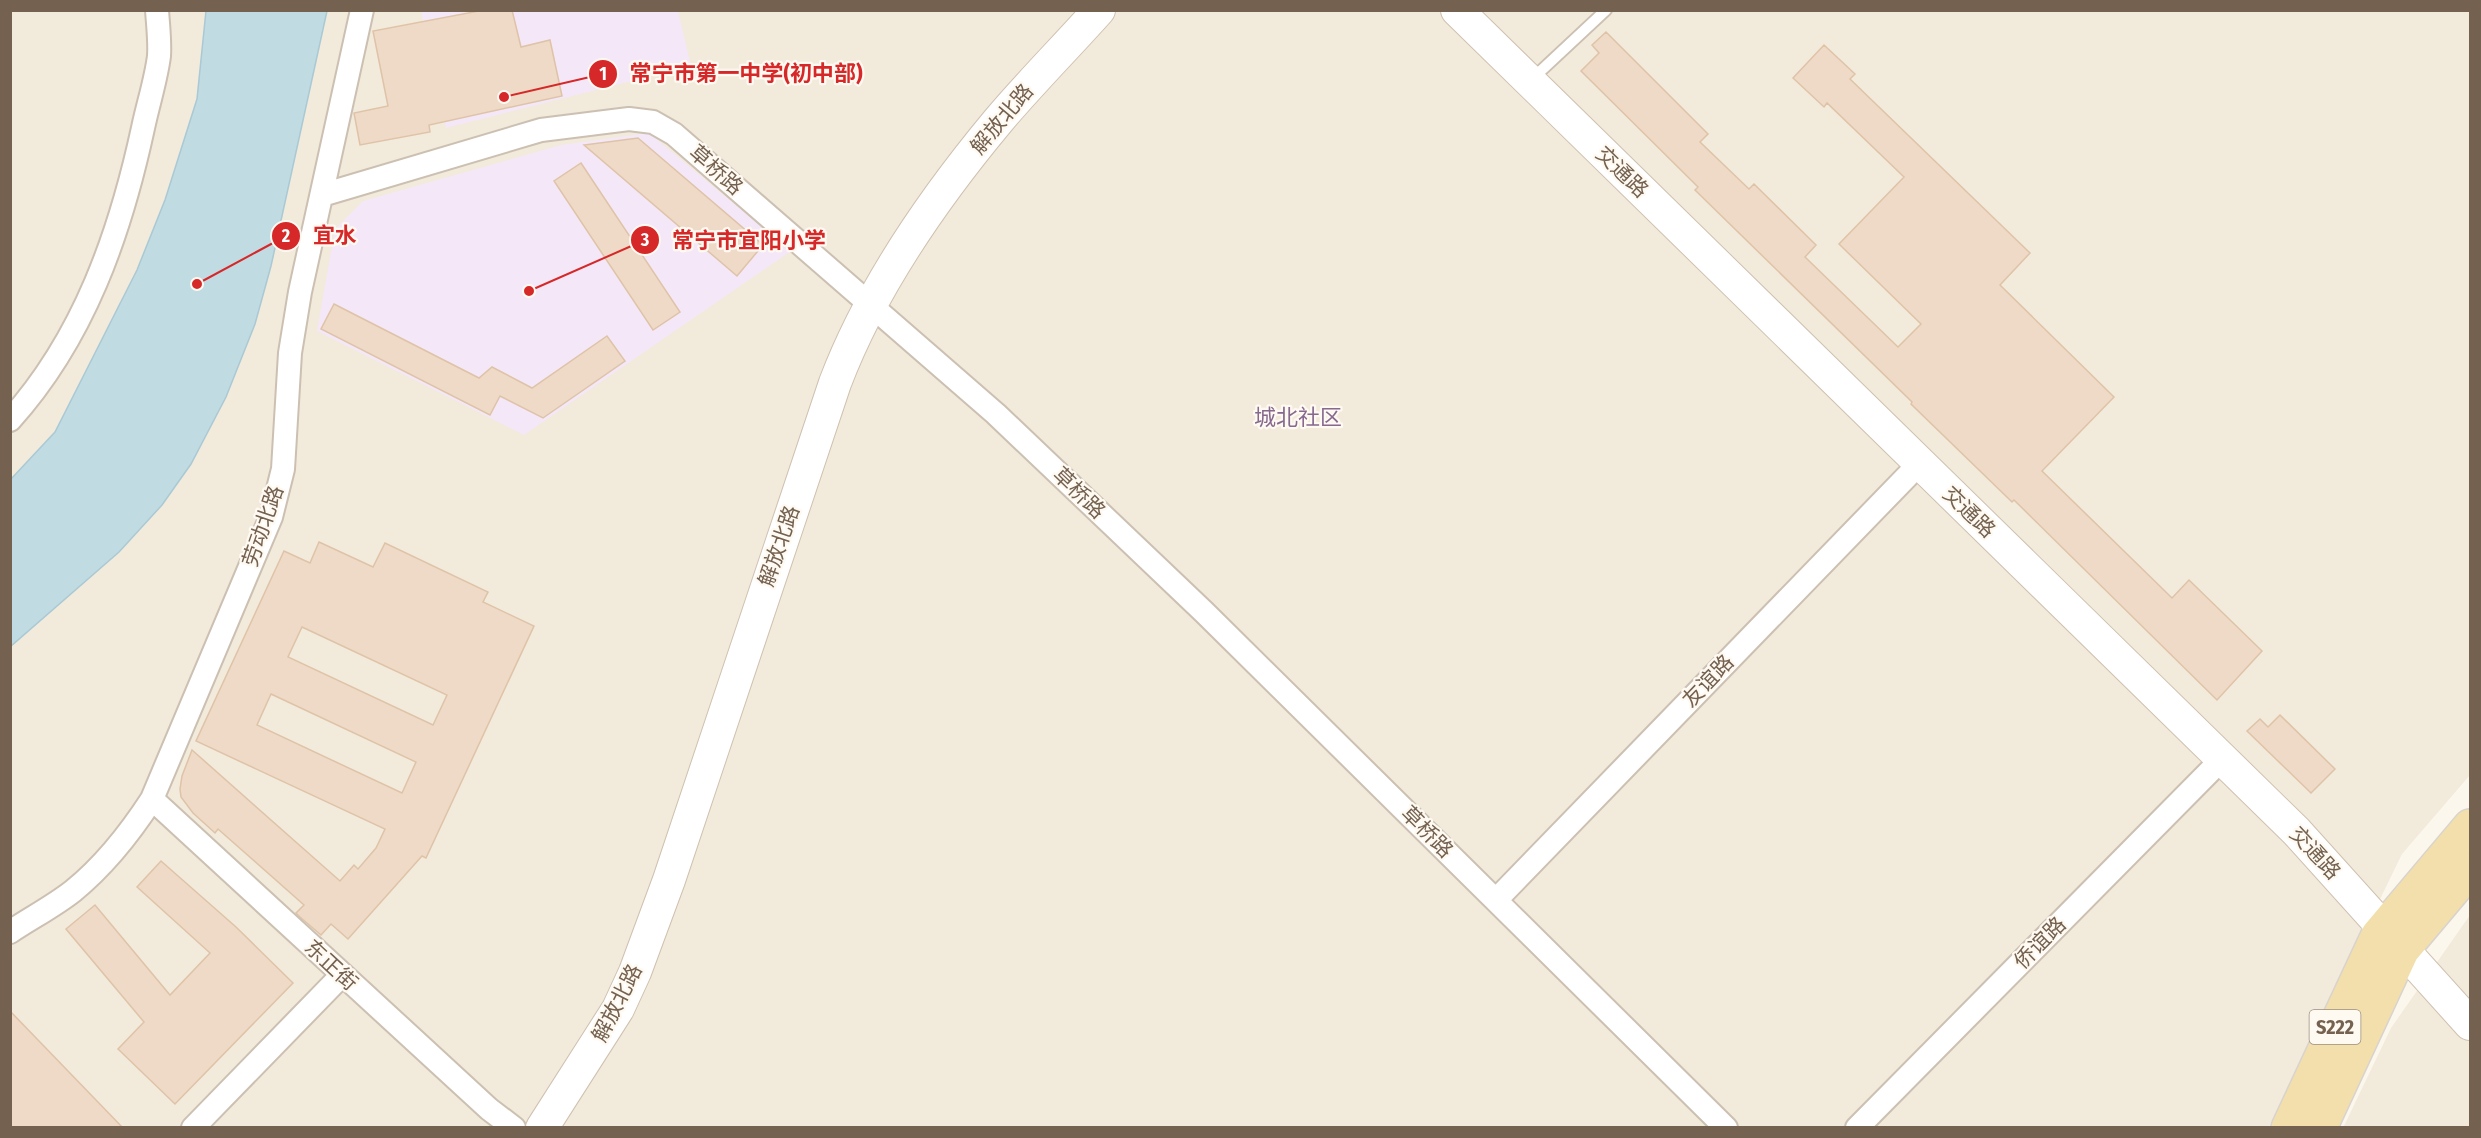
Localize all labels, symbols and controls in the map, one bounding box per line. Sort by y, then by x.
callout: 常宁市第一中学(初中部) [588,54,875,94]
text: 常宁市第一中学(初中部) [629,60,863,87]
text: 1 [599,63,607,85]
street label: 解放北路 [965,78,1039,160]
street label: 草桥路 [684,140,748,200]
street label: 交通路 [1590,141,1654,203]
callout: 宜水 [271,216,369,256]
callout: 常宁市宜阳小学 [630,220,838,260]
text: 宜水 [313,222,357,249]
text: 2 [281,225,290,247]
text: 常宁市宜阳小学 [672,227,826,254]
text: 3 [640,229,650,251]
district label: 城北社区 [1254,404,1342,431]
street label: 草桥路 [1047,462,1111,524]
street label: 交通路 [1937,481,2001,543]
street label: 劳动北路 [237,482,289,570]
street label: 解放北路 [753,502,805,590]
street label: 友谊路 [1677,649,1739,713]
street label: 草桥路 [1396,801,1458,863]
street label: 交通路 [2284,821,2346,885]
street label: 侨谊路 [2009,912,2071,974]
street label: 东正街 [299,934,363,996]
street label: 解放北路 [586,960,648,1046]
road number: S222 [2310,1010,2360,1044]

